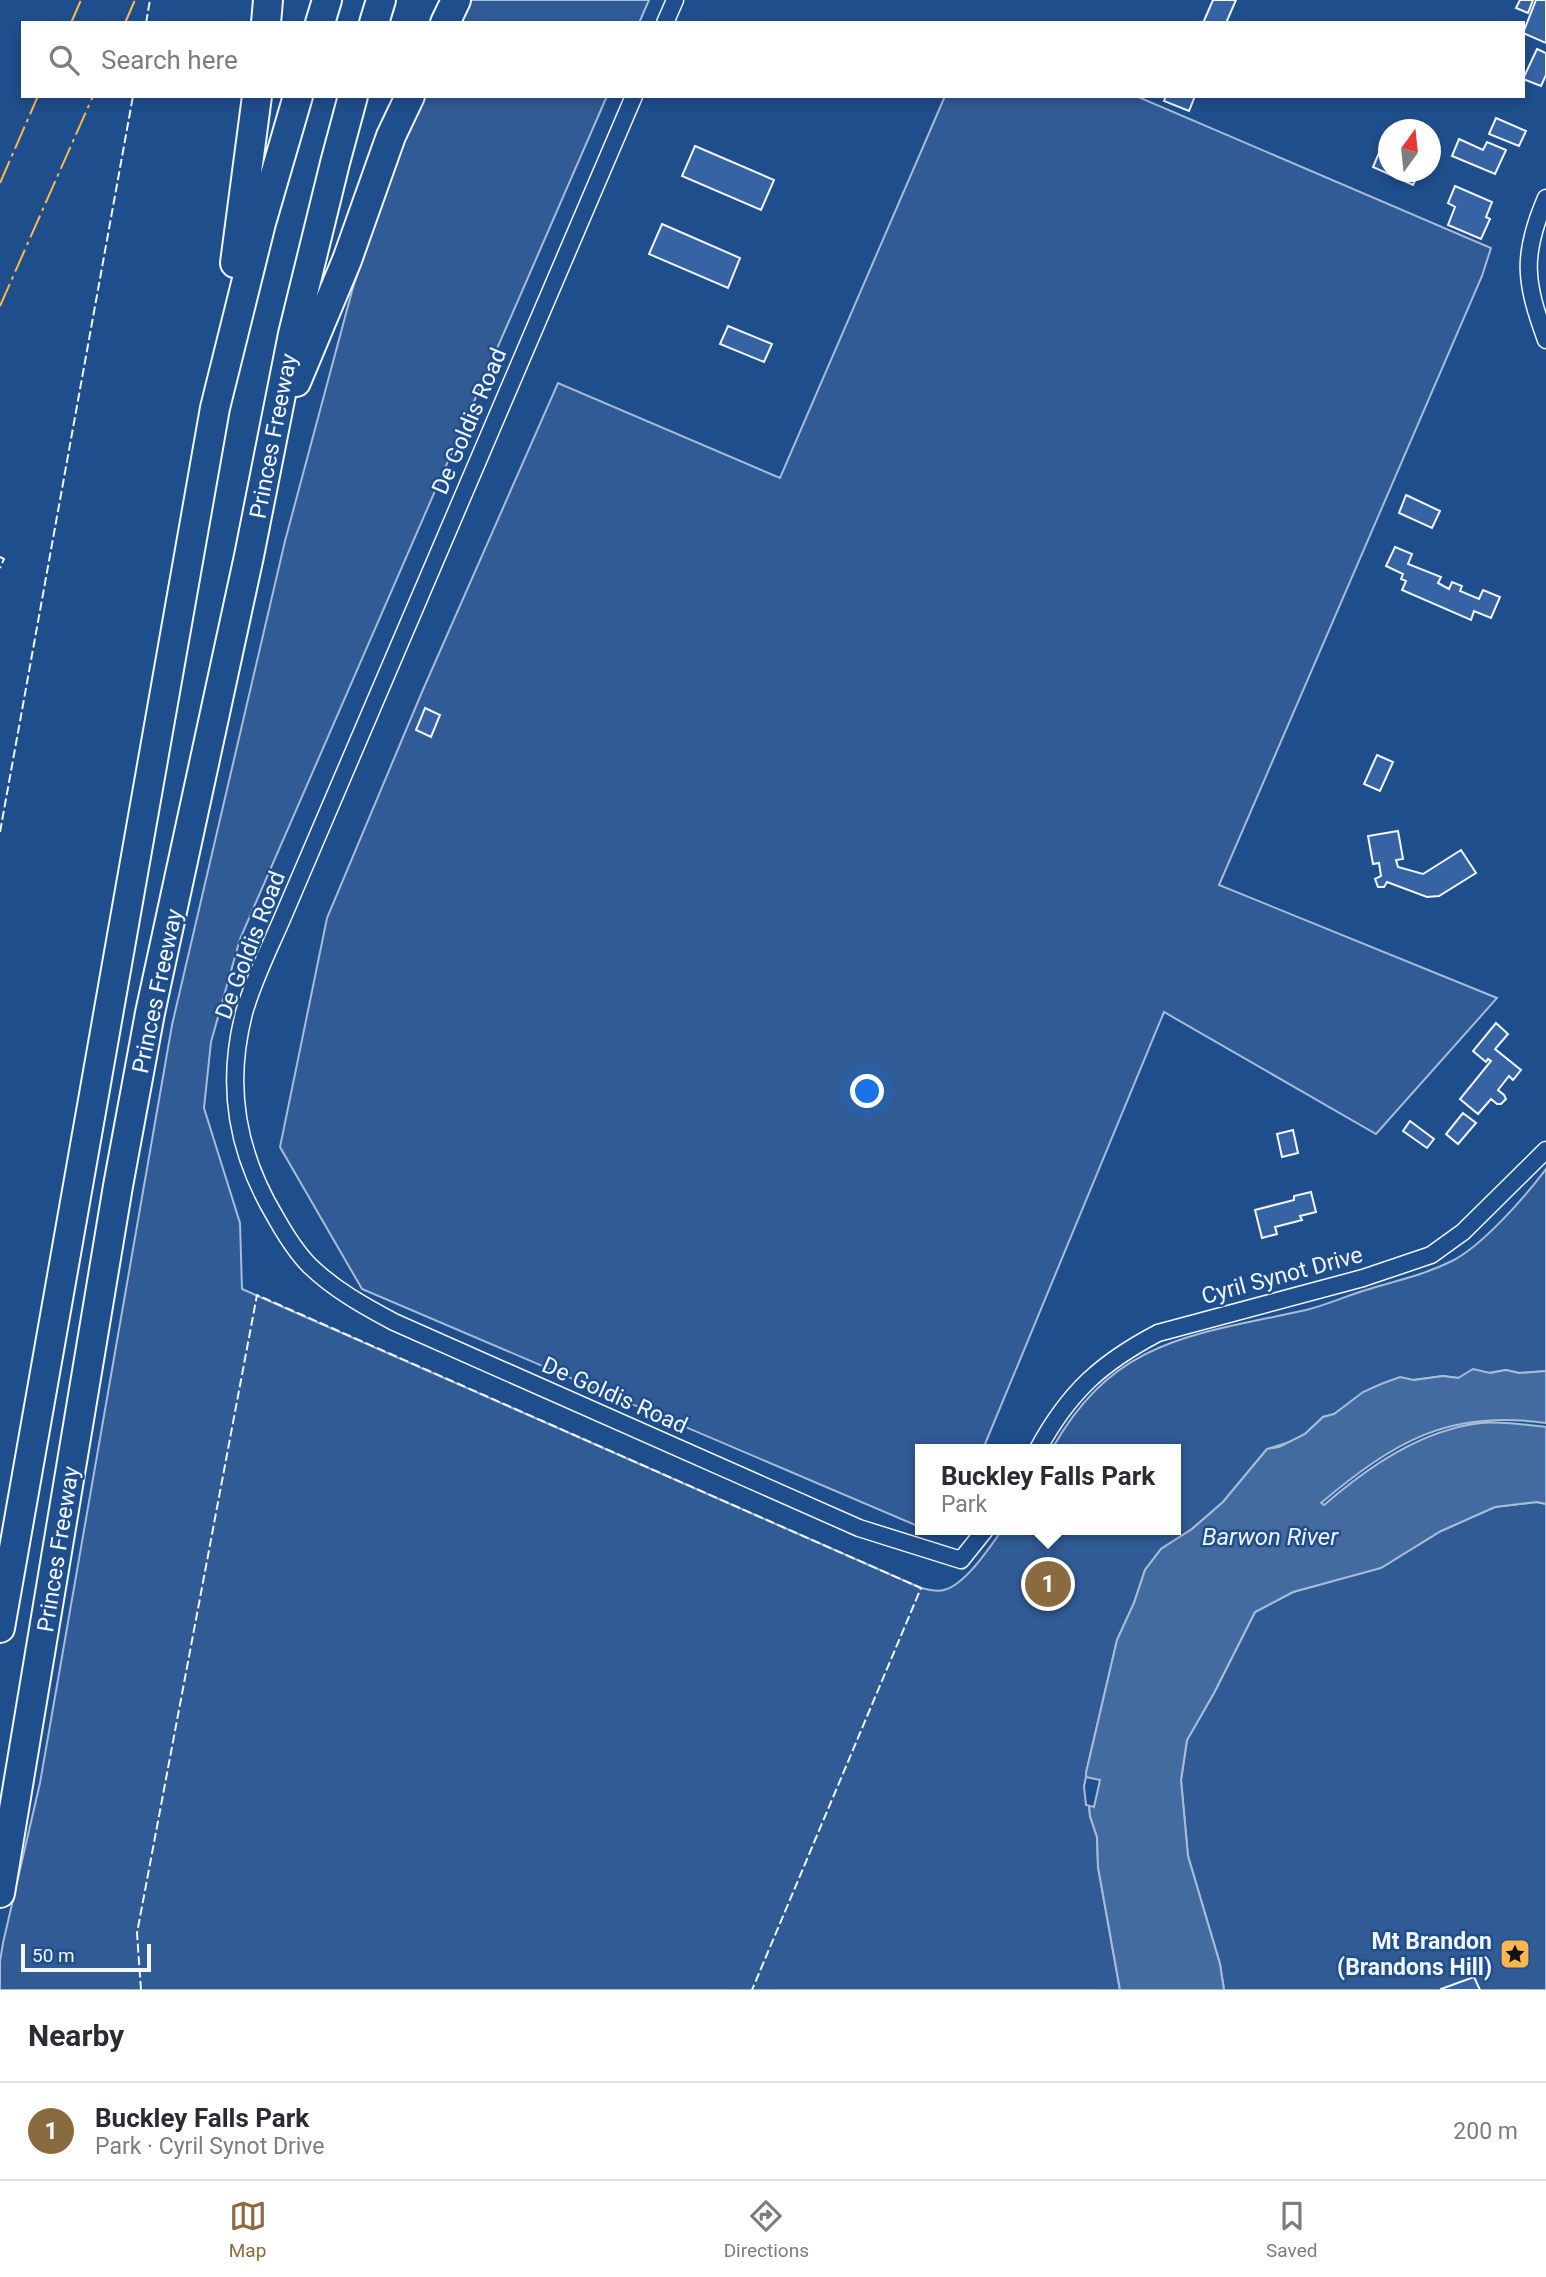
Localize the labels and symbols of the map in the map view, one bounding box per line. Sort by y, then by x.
north arrow [1378,119,1441,182]
street label: De Goldis Road [426,344,512,498]
street label: Princes Freeway [244,351,303,521]
street label: De Goldis Road [210,867,291,1023]
street label: Princes Freeway [127,906,188,1076]
your location [850,1074,884,1108]
street label: Cyril Synot Drive [1199,1241,1366,1310]
street label: De Goldis Road [538,1351,692,1440]
street label: Princes Freeway [32,1464,85,1634]
water label: Barwon River [1202,1523,1339,1551]
pin: 1 [1025,1558,1071,1610]
place label: Mt Brandon (Brandons Hill) [1337,1928,1492,1981]
place icon: Mt Brandon (Brandons Hill) [1498,1937,1532,1971]
scale bar [21,1941,150,1973]

